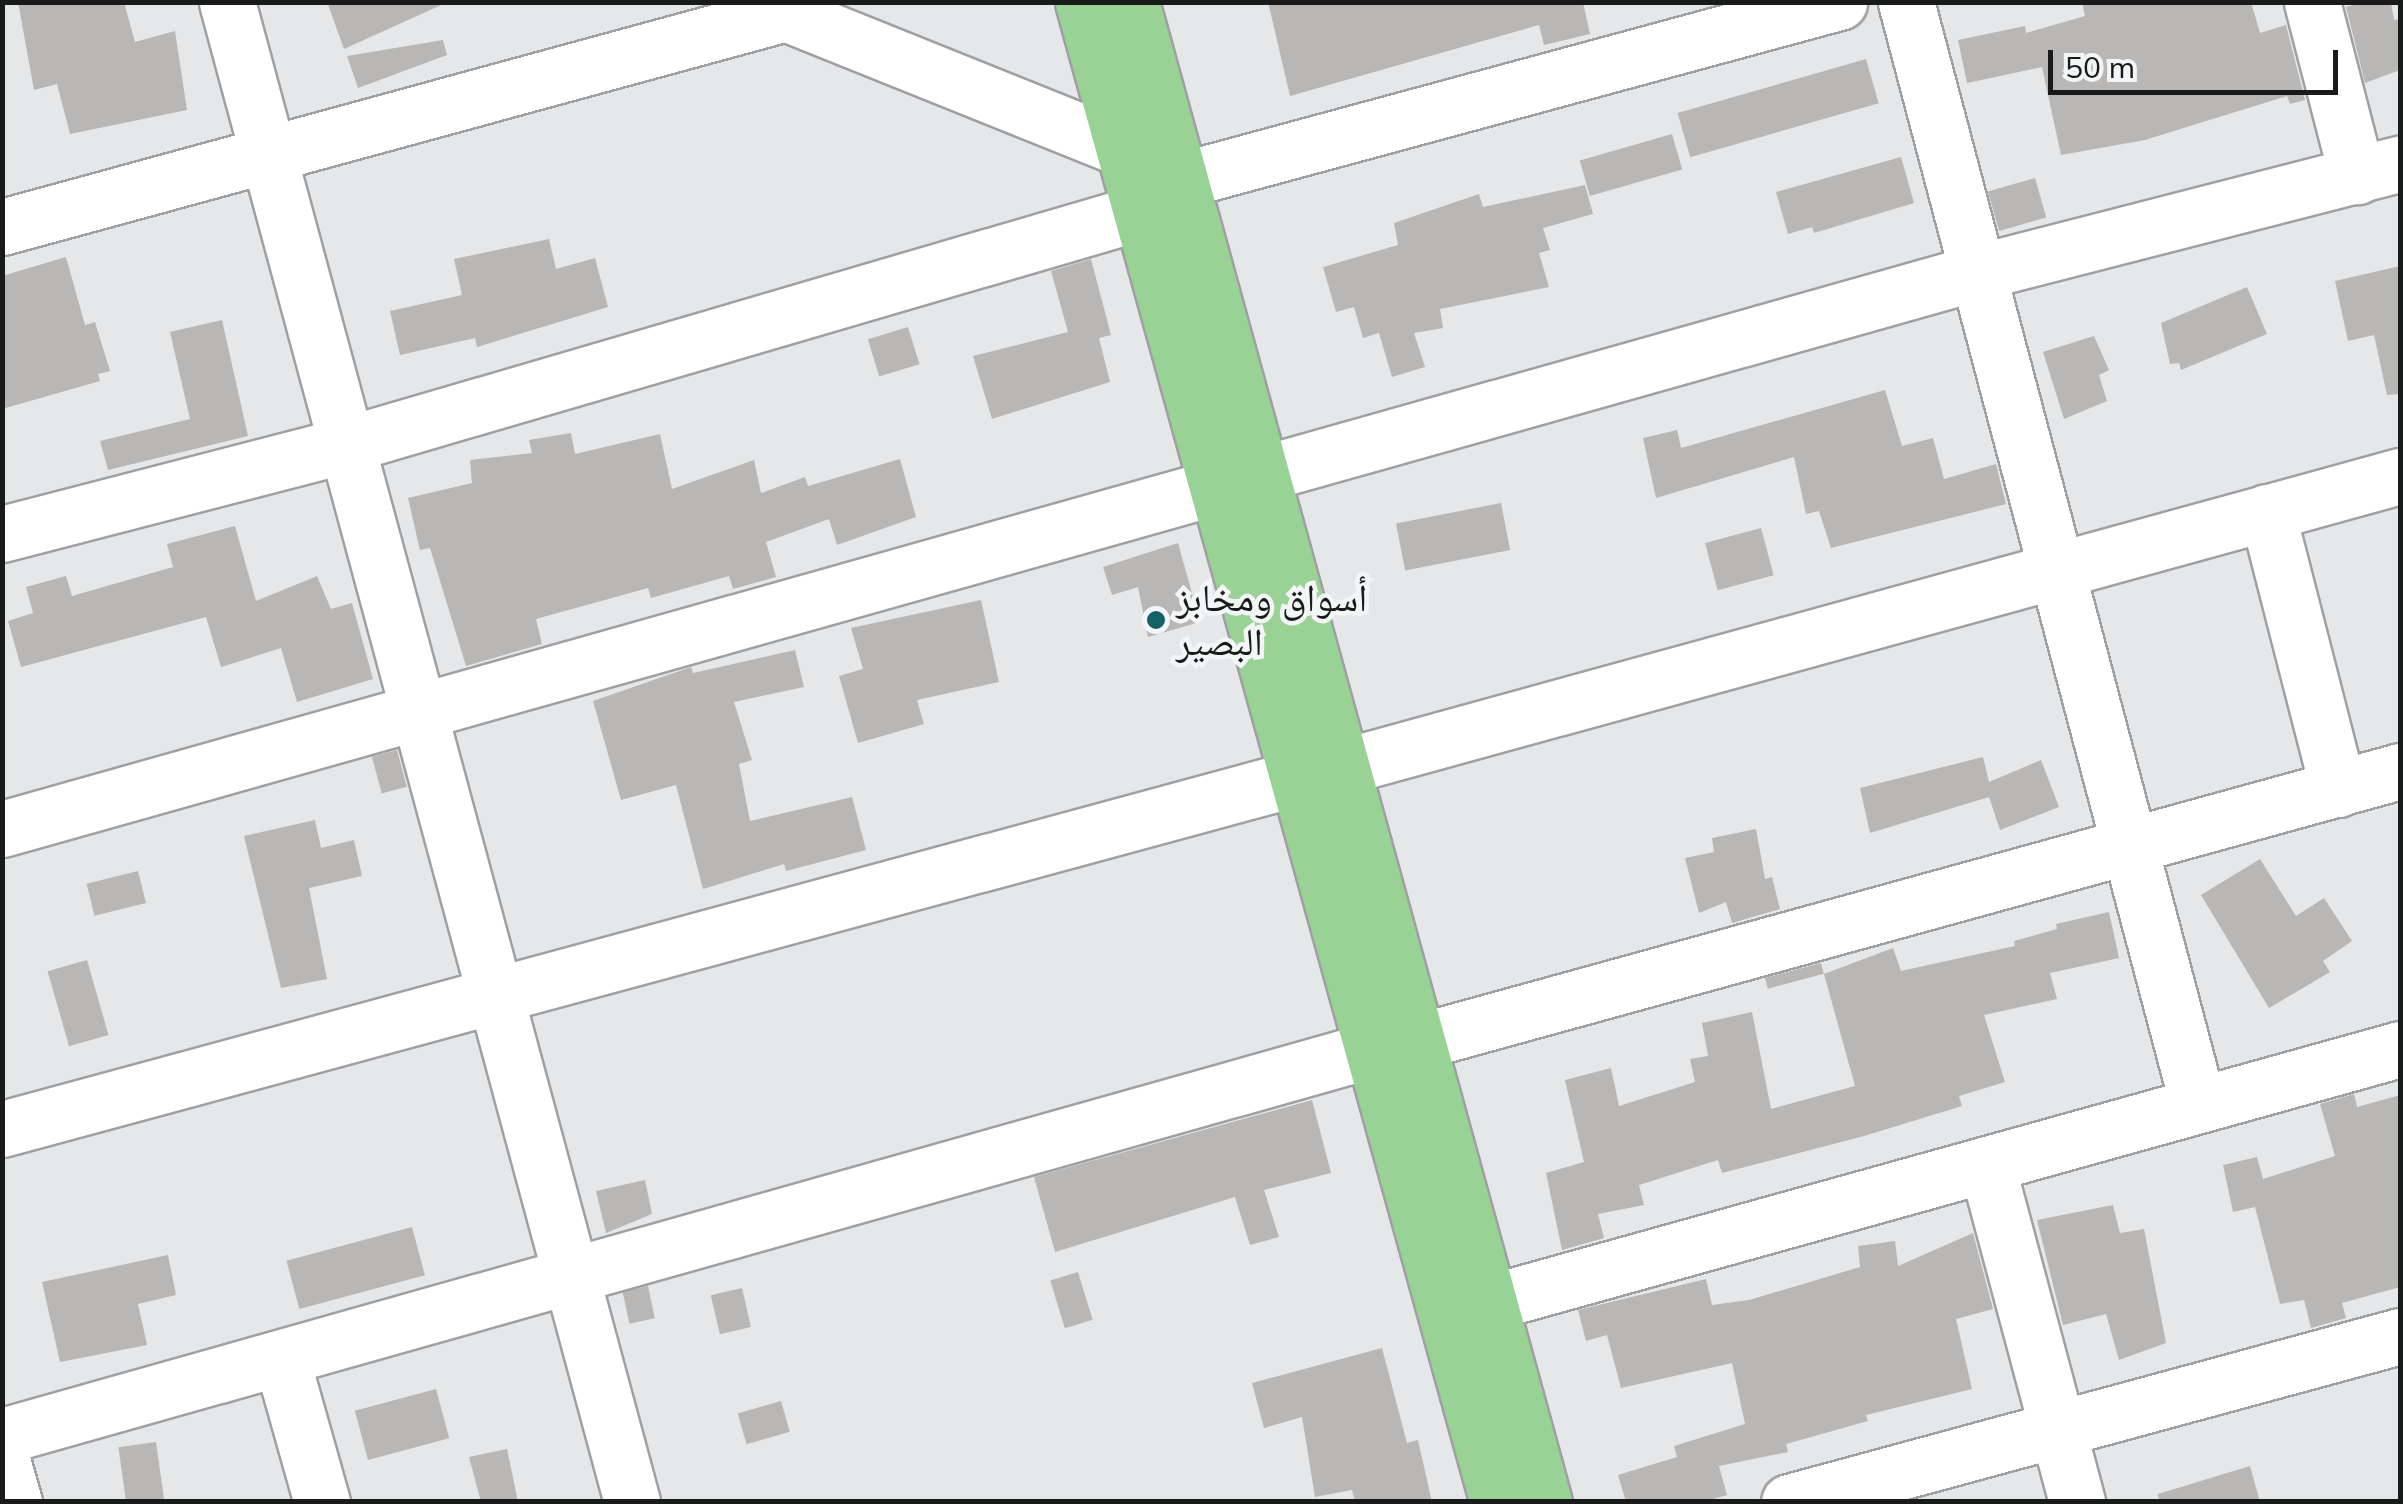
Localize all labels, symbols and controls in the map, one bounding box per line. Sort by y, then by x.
scale bar [2053,30,2343,92]
text: 50 m [2065,48,2135,86]
place label: أسواق ومخابز البصير [1176,575,1367,664]
marker: أسواق ومخابز البصير [1145,609,1167,631]

